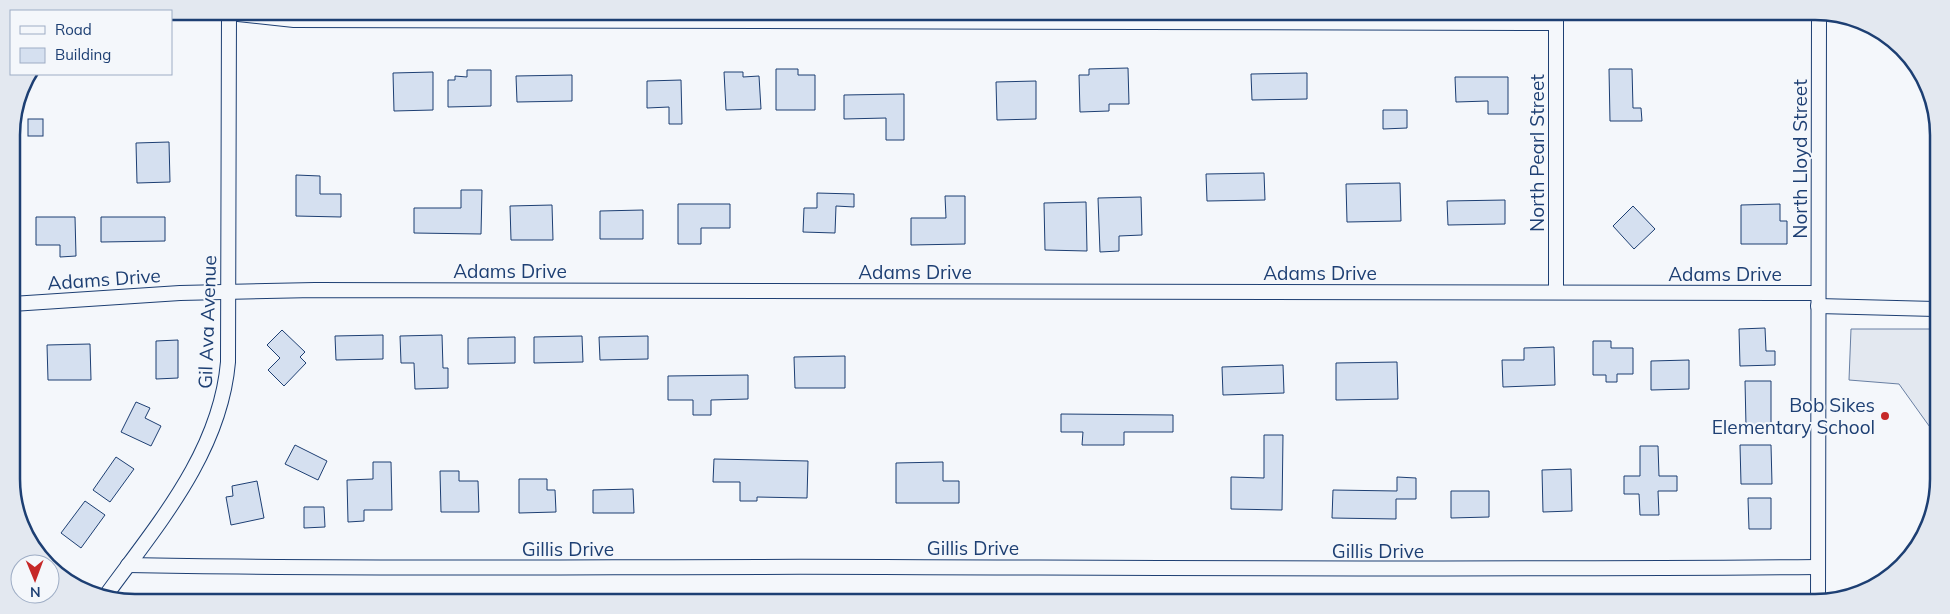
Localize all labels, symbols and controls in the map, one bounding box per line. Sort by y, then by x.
legend [10,10,172,75]
text: Road [55,20,92,39]
text: Building [55,45,111,64]
street label: North Pearl Street [1525,74,1549,232]
street label: North Lloyd Street [1788,79,1812,239]
street label: Gil Ava Avenue [193,255,221,389]
street label: Adams Drive [453,259,567,283]
street label: Adams Drive [858,260,972,284]
street label: Adams Drive [1263,261,1377,285]
street label: Adams Drive [1668,262,1782,286]
street label: Adams Drive [46,263,162,295]
place label: Bob Sikes Elementary School [1712,393,1875,439]
marker: Bob Sikes Elementary School [1879,410,1891,422]
street label: Gillis Drive [927,536,1019,560]
street label: Gillis Drive [522,537,614,561]
street label: Gillis Drive [1332,539,1424,563]
north arrow [10,554,60,604]
text: N [30,583,41,601]

